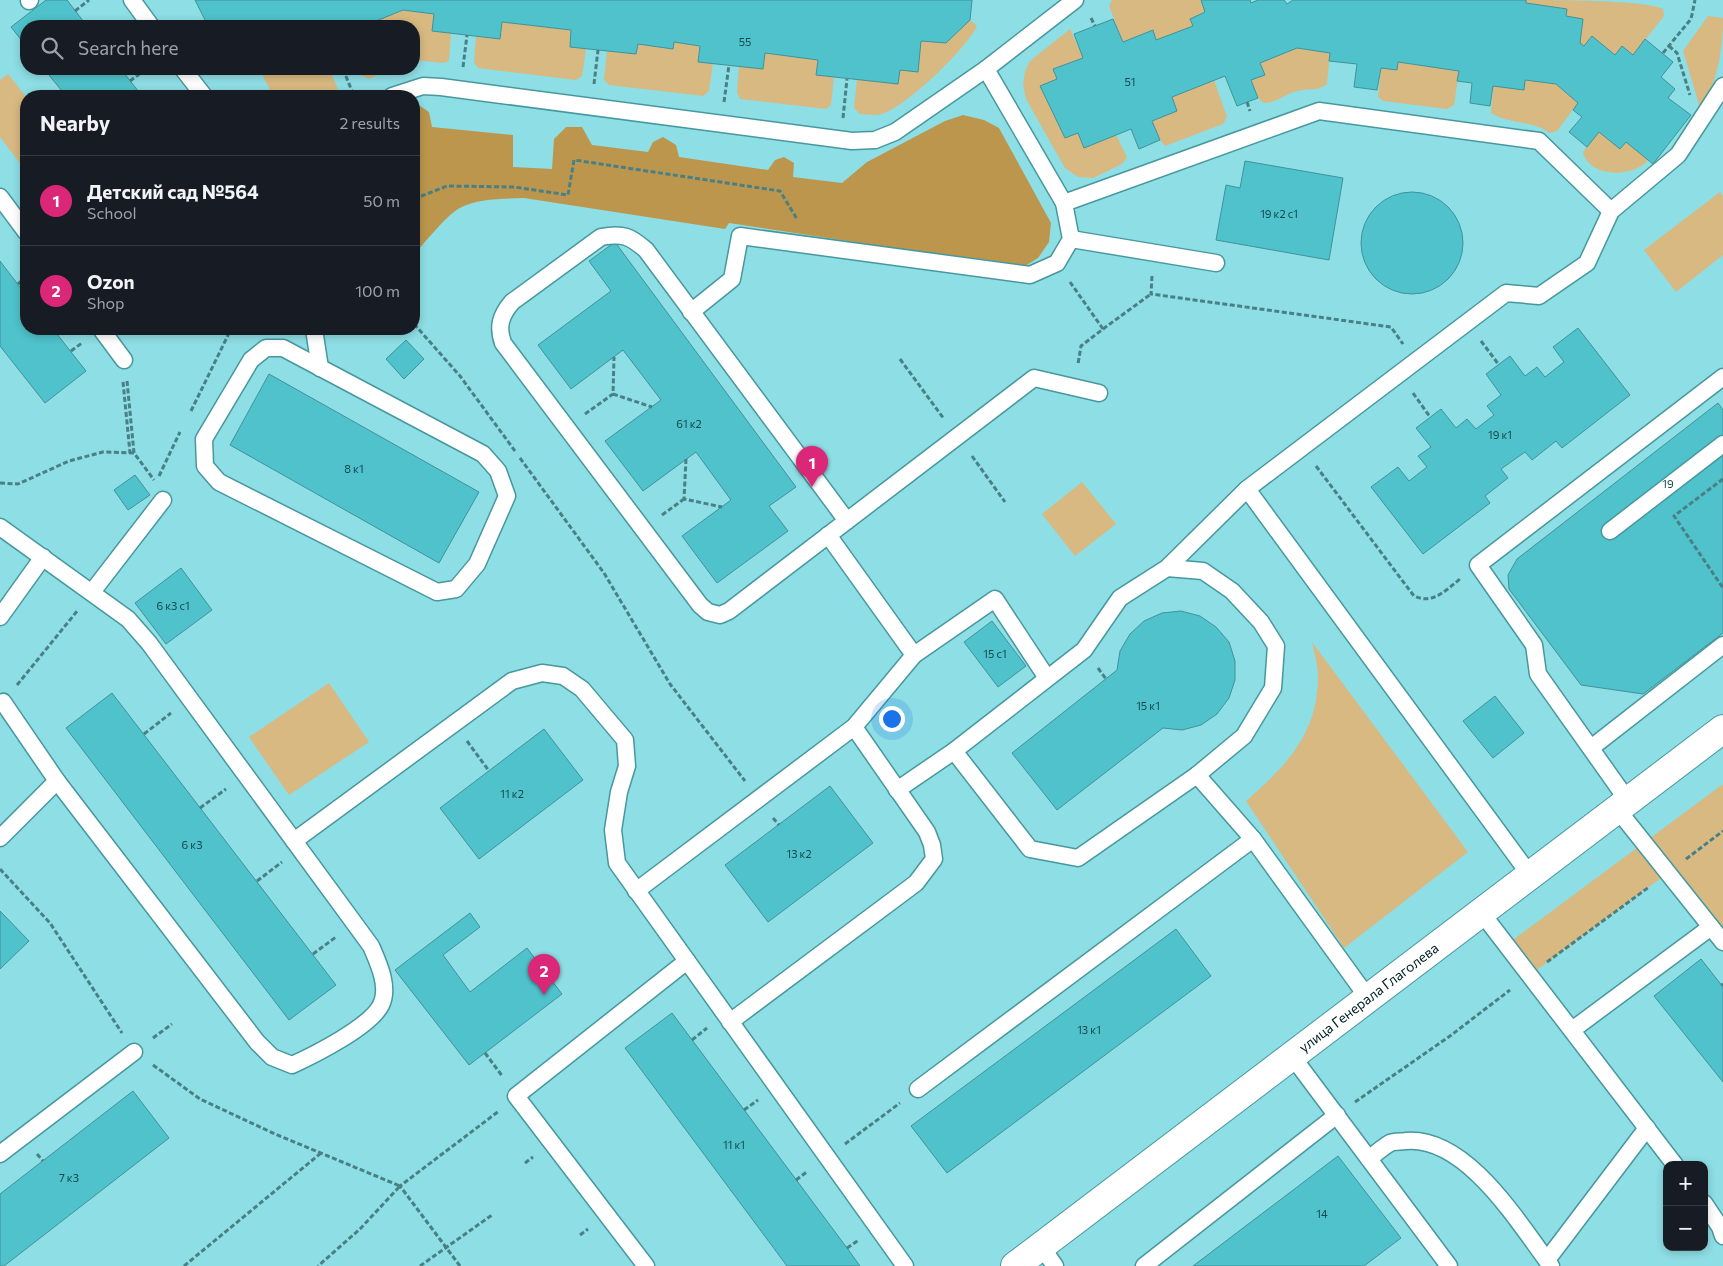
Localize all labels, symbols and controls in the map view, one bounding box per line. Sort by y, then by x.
search box [20,20,420,75]
icon: search [38,34,66,62]
house number: 55 [739,35,751,48]
text: Search here [78,36,178,59]
house number: 51 [1124,75,1136,88]
text: Nearby [40,110,110,135]
text: 2 results [339,113,400,132]
text: Детский сад №564 [87,180,259,203]
text: 1 [52,191,60,210]
text: 50 m [363,191,400,210]
text: School [87,203,137,222]
house number: 19 к2 с1 [1260,207,1298,220]
text: Ozon [87,270,135,293]
text: 2 [51,281,61,300]
text: 100 m [355,281,400,300]
text: Shop [87,293,125,312]
house number: 61 к2 [676,417,702,430]
house number: 19 к1 [1488,428,1512,441]
pin: 1 [796,446,828,487]
house number: 8 к1 [344,462,364,475]
house number: 19 [1662,477,1674,490]
house number: 6 к3 с1 [156,599,190,612]
house number: 15 с1 [983,647,1007,660]
house number: 15 к1 [1136,699,1160,712]
your location [879,706,905,732]
house number: 11 к2 [500,787,524,800]
house number: 6 к3 [182,838,202,851]
house number: 13 к2 [786,847,812,860]
street label: улица Генерала Глаголева [1295,939,1442,1056]
pin: 2 [528,954,560,995]
house number: 13 к1 [1077,1023,1101,1036]
house number: 11 к1 [723,1138,745,1151]
map controls [1663,1161,1708,1251]
button: + [1663,1161,1708,1206]
house number: 7 к3 [59,1171,79,1184]
button: − [1663,1206,1708,1251]
house number: 14 [1316,1207,1328,1220]

